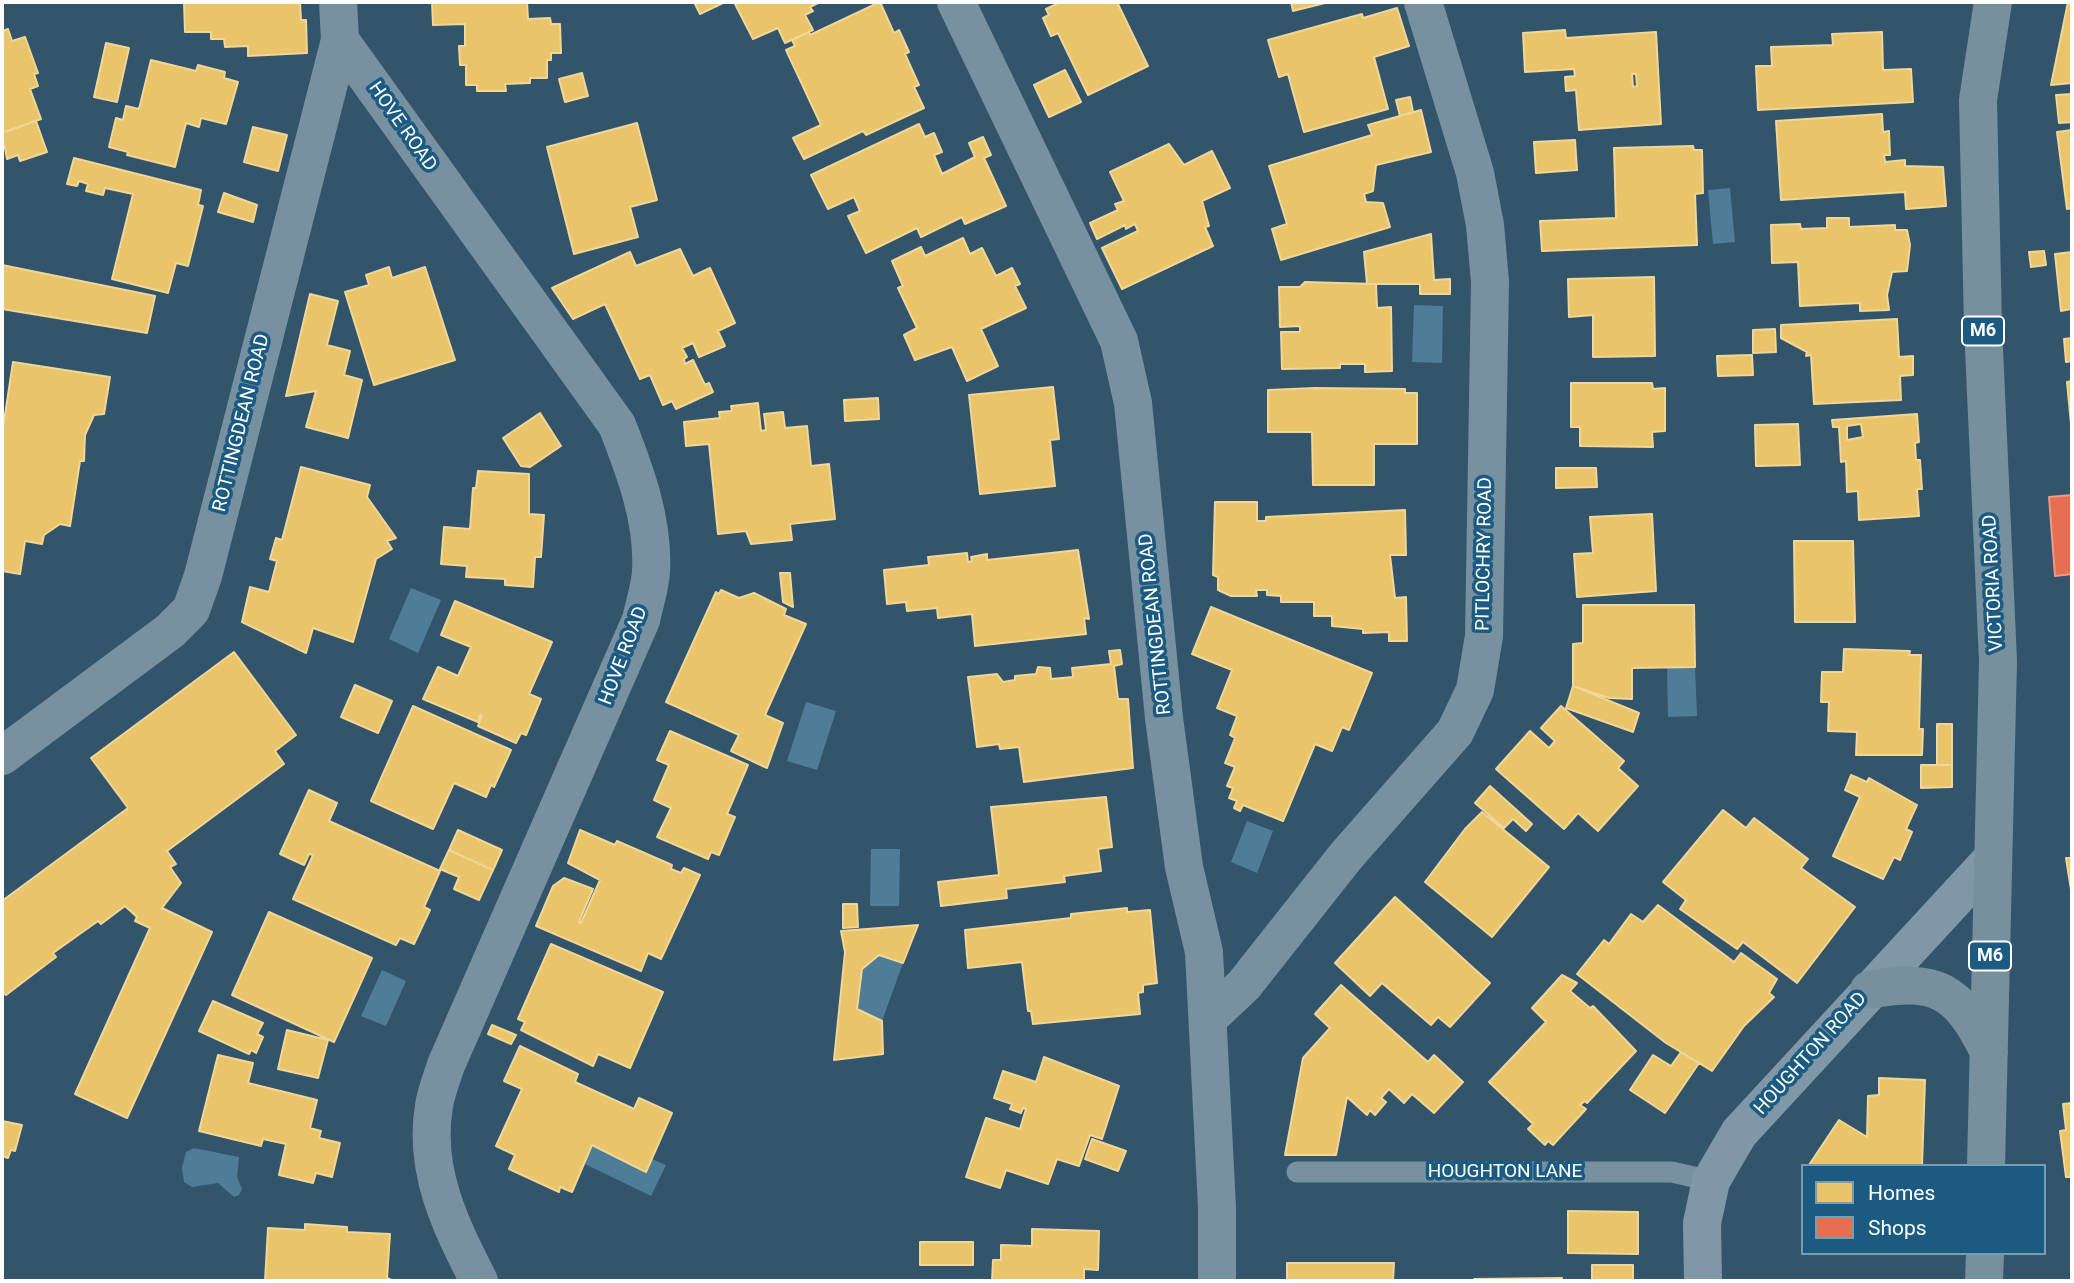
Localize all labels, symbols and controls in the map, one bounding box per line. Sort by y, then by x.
street label: HOVE ROAD [363,78,441,176]
road number: M6 [1962,316,2004,346]
street label: ROTTINGDEAN ROAD [209,332,275,514]
street label: PITLOCHRY ROAD [1472,477,1498,631]
street label: VICTORIA ROAD [1979,514,2009,652]
street label: ROTTINGDEAN ROAD [1135,532,1177,716]
street label: HOVE ROAD [595,604,653,708]
road number: M6 [1969,942,2011,971]
street label: HOUGHTON ROAD [1750,988,1872,1120]
street label: HOUGHTON LANE [1428,1161,1582,1183]
legend [1801,1164,2046,1255]
text: Homes [1868,1181,1935,1205]
text: Shops [1868,1216,1927,1240]

